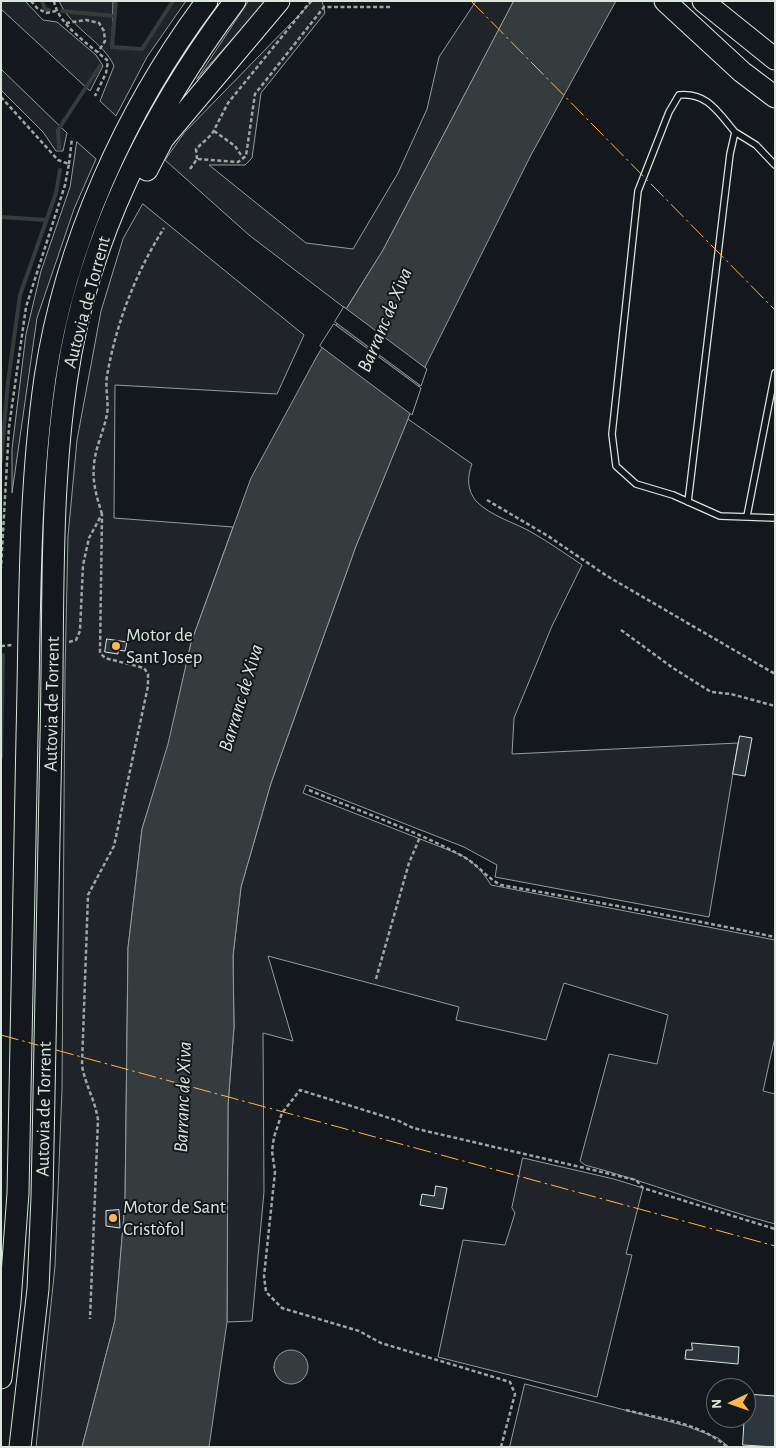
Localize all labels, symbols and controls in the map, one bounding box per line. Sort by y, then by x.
street label: Autovia de Torrent [58,234,116,370]
water label: Barranc de Xiva [352,264,418,376]
place label: Motor de Sant Josep [126,624,202,668]
street label: Autovia de Torrent [39,636,65,772]
marker: Motor de Sant Josep [110,640,122,652]
water label: Barranc de Xiva [213,641,269,755]
street label: Autovia de Torrent [31,1041,57,1177]
water label: Barranc de Xiva [169,1041,197,1153]
place label: Motor de Sant Cristòfol [123,1196,226,1240]
marker: Motor de Sant Cristòfol [107,1212,119,1224]
north arrow [706,1378,756,1428]
text: N [710,1399,724,1409]

